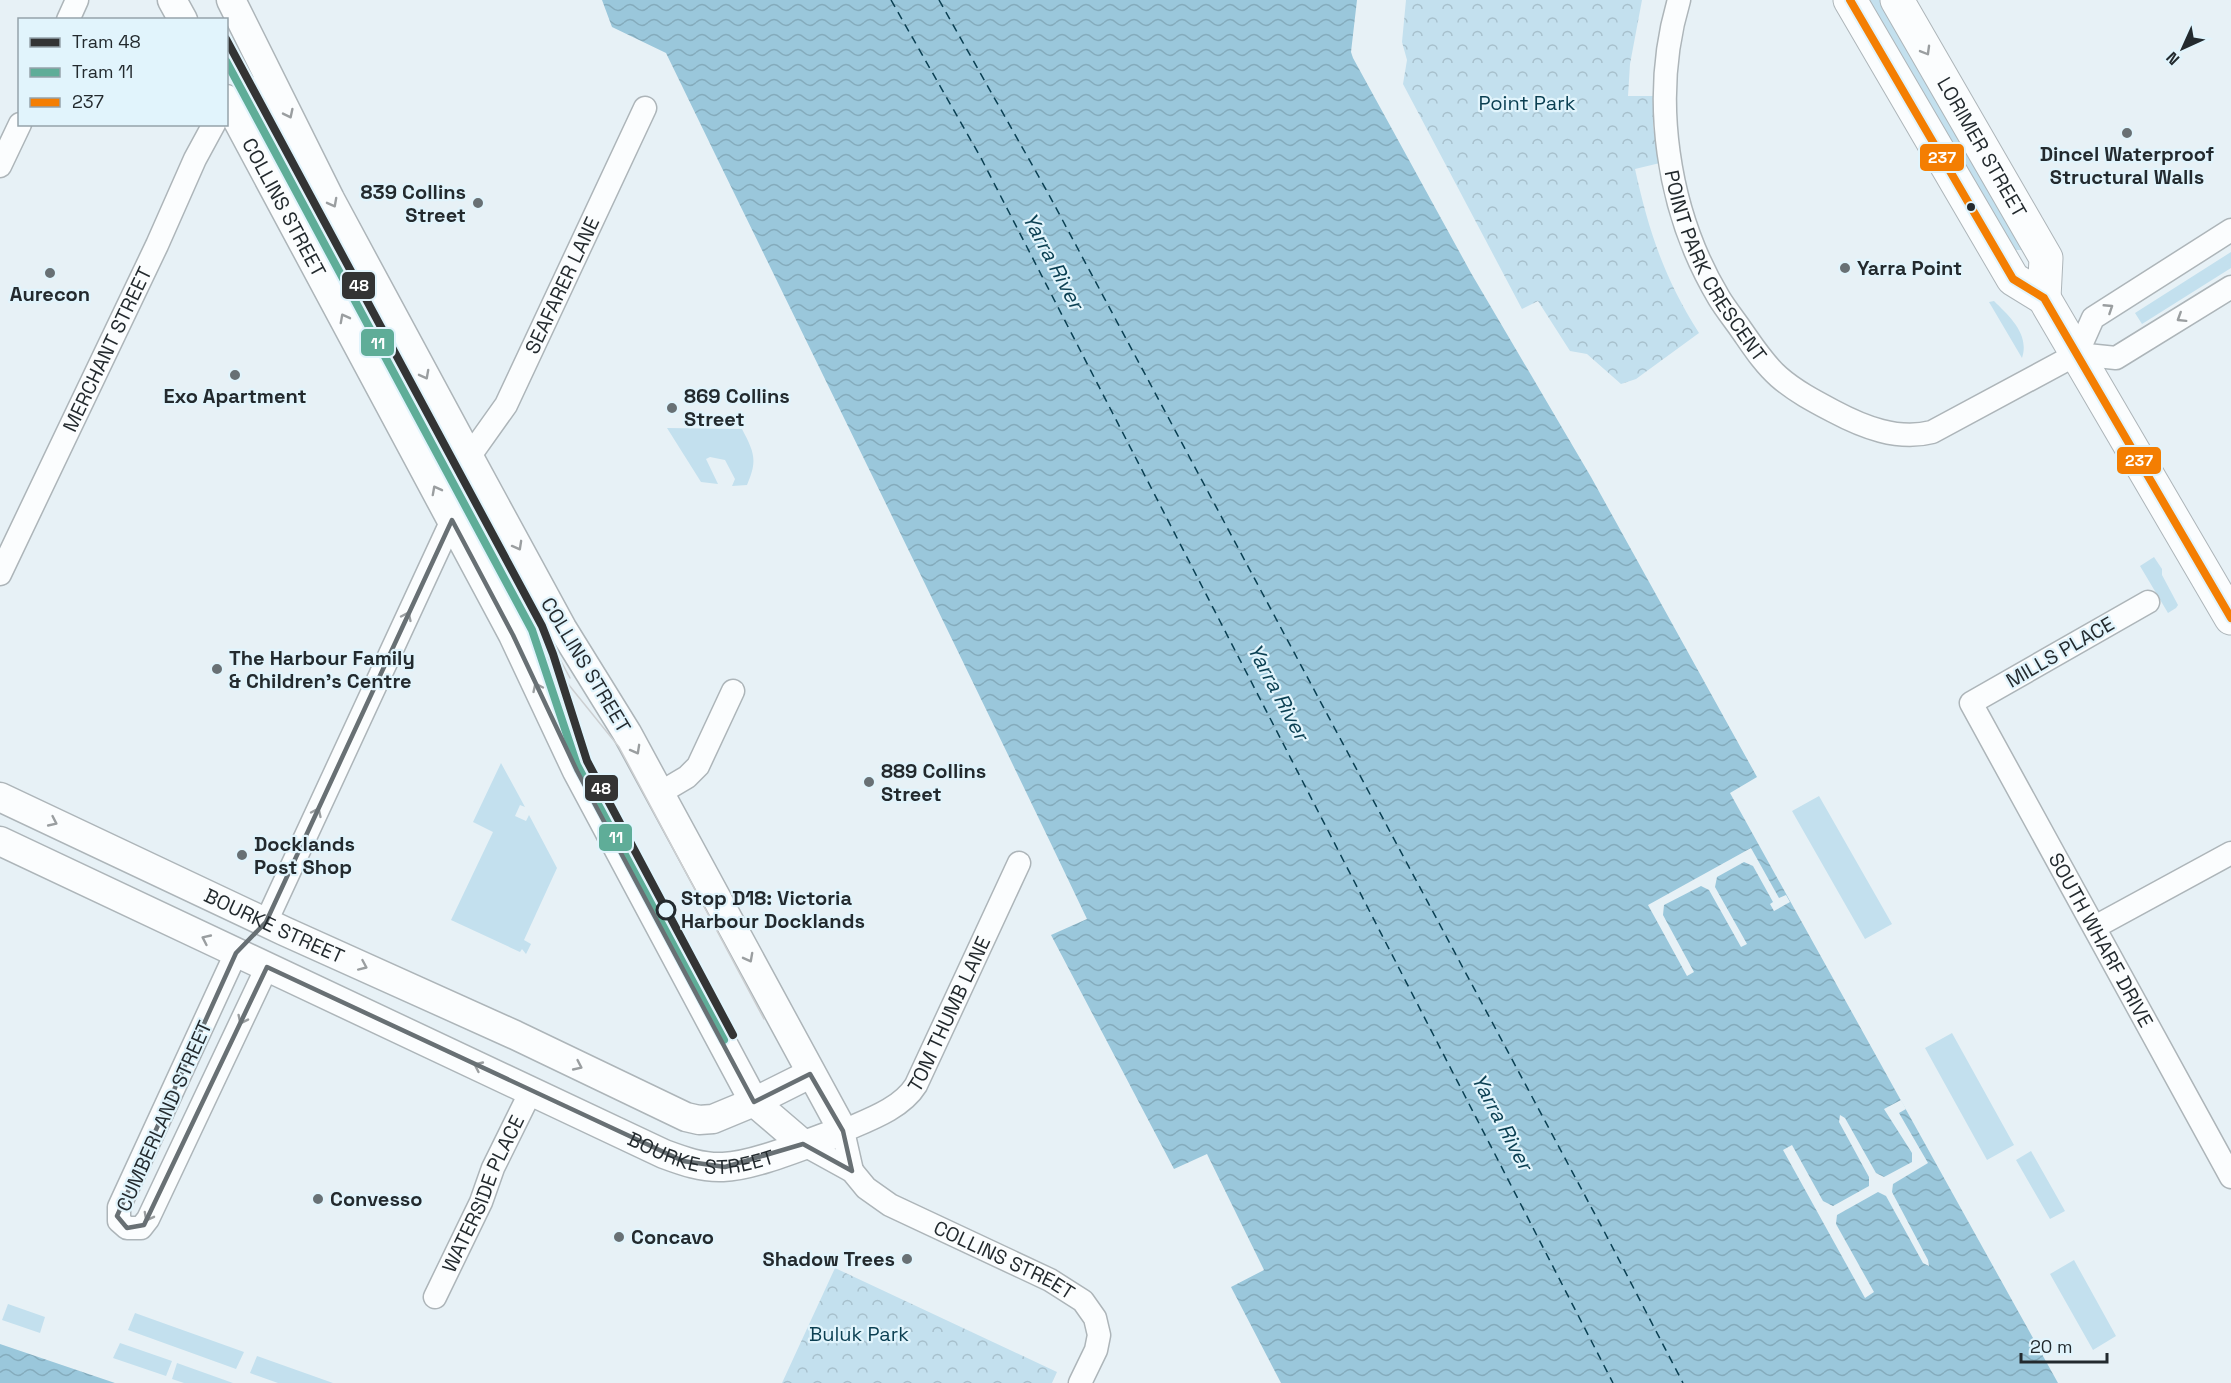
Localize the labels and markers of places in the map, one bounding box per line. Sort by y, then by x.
marker: Dincel Waterproof Structural Walls [2120,126,2134,140]
place label: Dincel Waterproof Structural Walls [2040,141,2215,190]
place label: 839 Collins Street [361,179,466,228]
marker: 839 Collins Street [471,196,485,210]
unlabelled marker [1965,201,1977,213]
place label: Yarra Point [1857,255,1962,281]
marker: Yarra Point [1838,261,1852,275]
marker: Aurecon [43,266,57,280]
place label: Aurecon [10,281,90,307]
marker: Exo Apartment [228,368,242,382]
place label: Exo Apartment [163,383,307,409]
place label: 869 Collins Street [684,383,790,432]
marker: 869 Collins Street [665,401,679,415]
place label: The Harbour Family & Children’s Centre [229,645,415,694]
marker: The Harbour Family & Children’s Centre [210,662,224,676]
place label: 889 Collins Street [881,758,986,807]
marker: 889 Collins Street [862,775,876,789]
place label: Docklands Post Shop [254,831,355,880]
marker: Docklands Post Shop [235,848,249,862]
place label: Stop D18: Victoria Harbour Docklands [681,885,865,934]
marker: Stop D18: Victoria Harbour Docklands [656,900,676,920]
place label: Convesso [330,1186,423,1212]
marker: Convesso [311,1192,325,1206]
place label: Concavo [631,1224,714,1250]
marker: Concavo [612,1230,626,1244]
place label: Shadow Trees [763,1246,895,1272]
marker: Shadow Trees [900,1252,914,1266]

